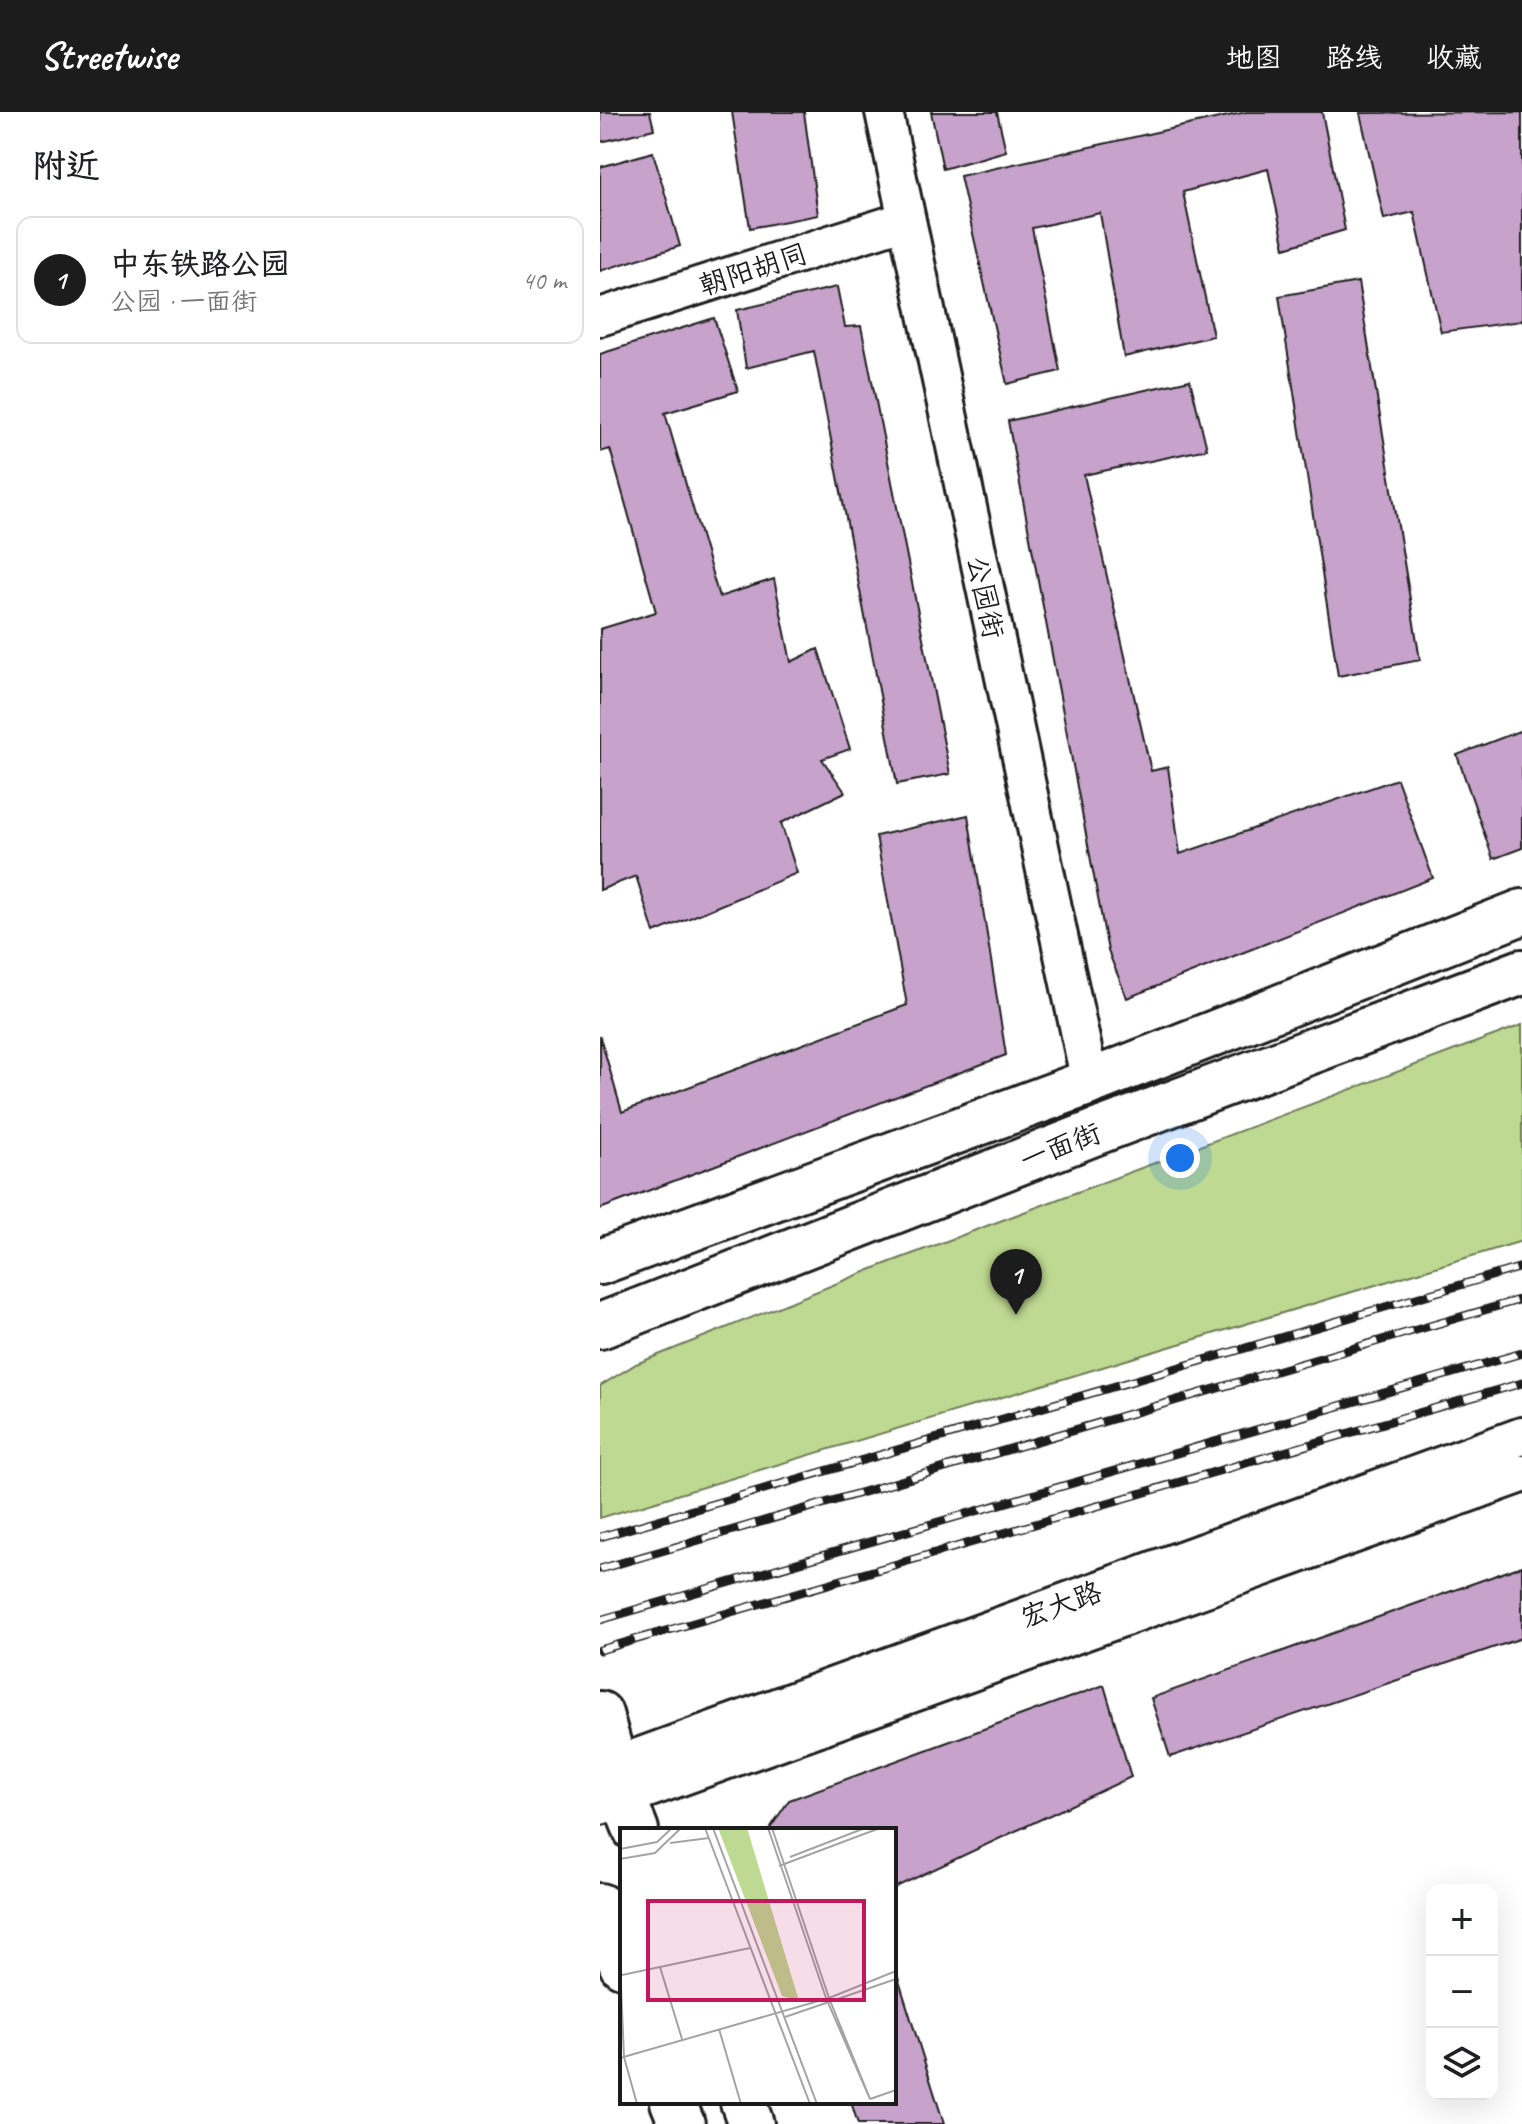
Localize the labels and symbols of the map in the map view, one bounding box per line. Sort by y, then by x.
street label: 朝阳胡同 [694,236,812,303]
street label: 公园街 [960,552,1011,642]
street label: 一面街 [1015,1115,1106,1178]
your location [1160,1138,1200,1178]
pin: 1 [990,1249,1042,1315]
street label: 宏大路 [1016,1574,1107,1635]
inset map [620,1828,896,2104]

